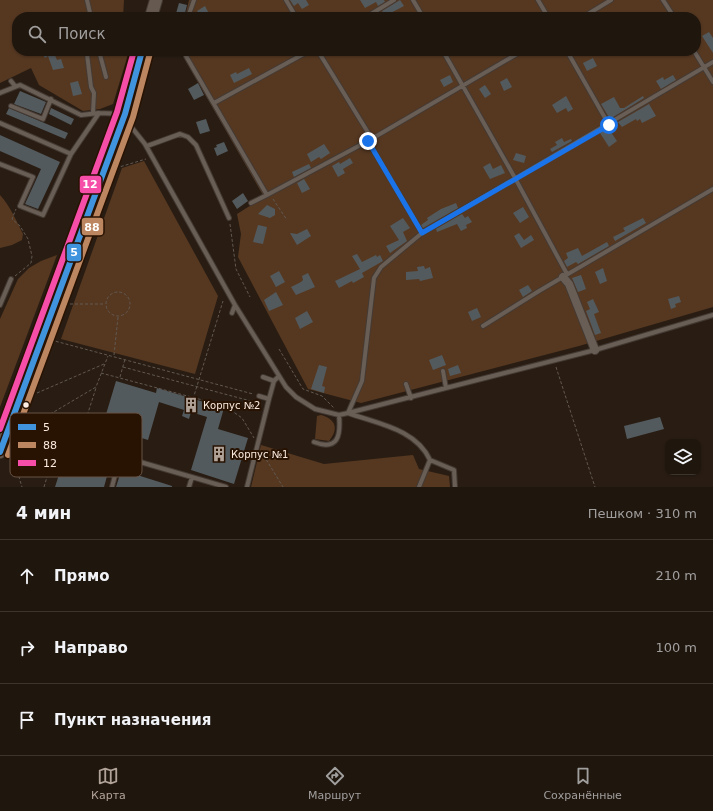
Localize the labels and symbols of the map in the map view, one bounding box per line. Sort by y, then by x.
route start [600,116,618,134]
route end [359,132,377,150]
line badge: 12 [79,175,102,194]
text: 12 [82,178,98,191]
line badge: 88 [81,217,104,236]
text: 88 [84,221,100,234]
line badge: 5 [66,243,82,262]
text: 5 [70,246,78,259]
building icon: Корпус №2 [182,396,200,414]
unlabelled marker [21,400,31,410]
place label: Корпус №2 [203,400,260,411]
legend [10,413,142,477]
text: 5 [43,421,50,434]
text: 88 [43,439,57,452]
building icon: Корпус №1 [210,445,228,463]
place label: Корпус №1 [231,449,288,460]
text: 12 [43,457,57,470]

